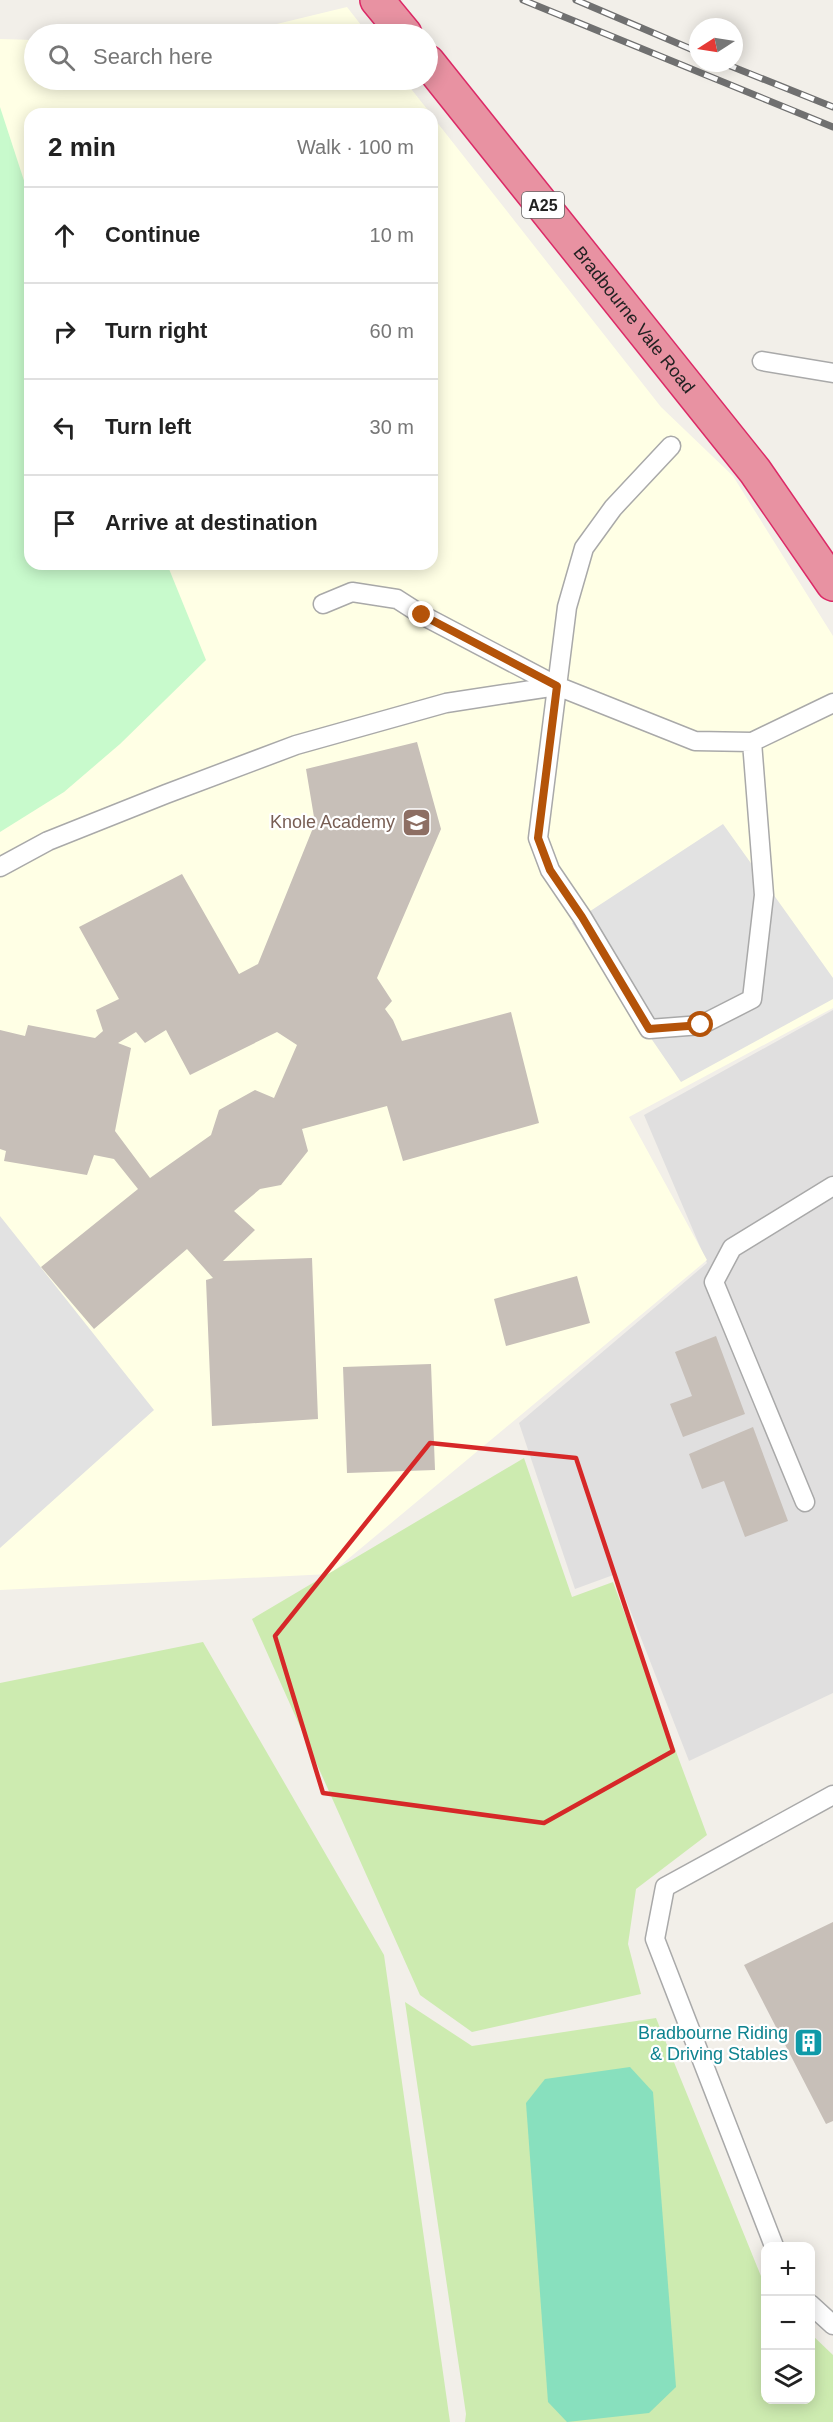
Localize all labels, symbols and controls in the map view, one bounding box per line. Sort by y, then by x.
north arrow [689,18,743,72]
search box [24,24,438,90]
icon: search [45,41,78,74]
text: Search here [93,44,213,69]
text: 2 min [48,132,116,162]
text: Walk · 100 m [297,136,414,158]
road number: A25 [522,192,564,218]
icon: ahead [48,219,81,252]
text: Continue [105,222,200,247]
text: 10 m [370,224,414,246]
street label: Bradbourne Vale Road [569,242,699,397]
icon: right [48,315,81,348]
text: Turn right [105,318,207,343]
text: 60 m [370,320,414,342]
icon: left [48,411,81,444]
text: Turn left [105,414,191,439]
text: 30 m [370,416,414,438]
icon: arrive [48,507,81,540]
text: Arrive at destination [105,510,318,535]
route end [408,601,434,627]
school or university icon: Knole Academy [400,806,432,838]
place label: Knole Academy [270,812,395,832]
route start [687,1011,713,1037]
place label: Bradbourne Riding & Driving Stables [638,2023,788,2064]
building icon: Bradbourne Riding & Driving Stables [793,2027,825,2059]
map controls [761,2242,815,2404]
button: + [761,2242,815,2296]
button: − [761,2296,815,2350]
button: layers [761,2350,815,2404]

